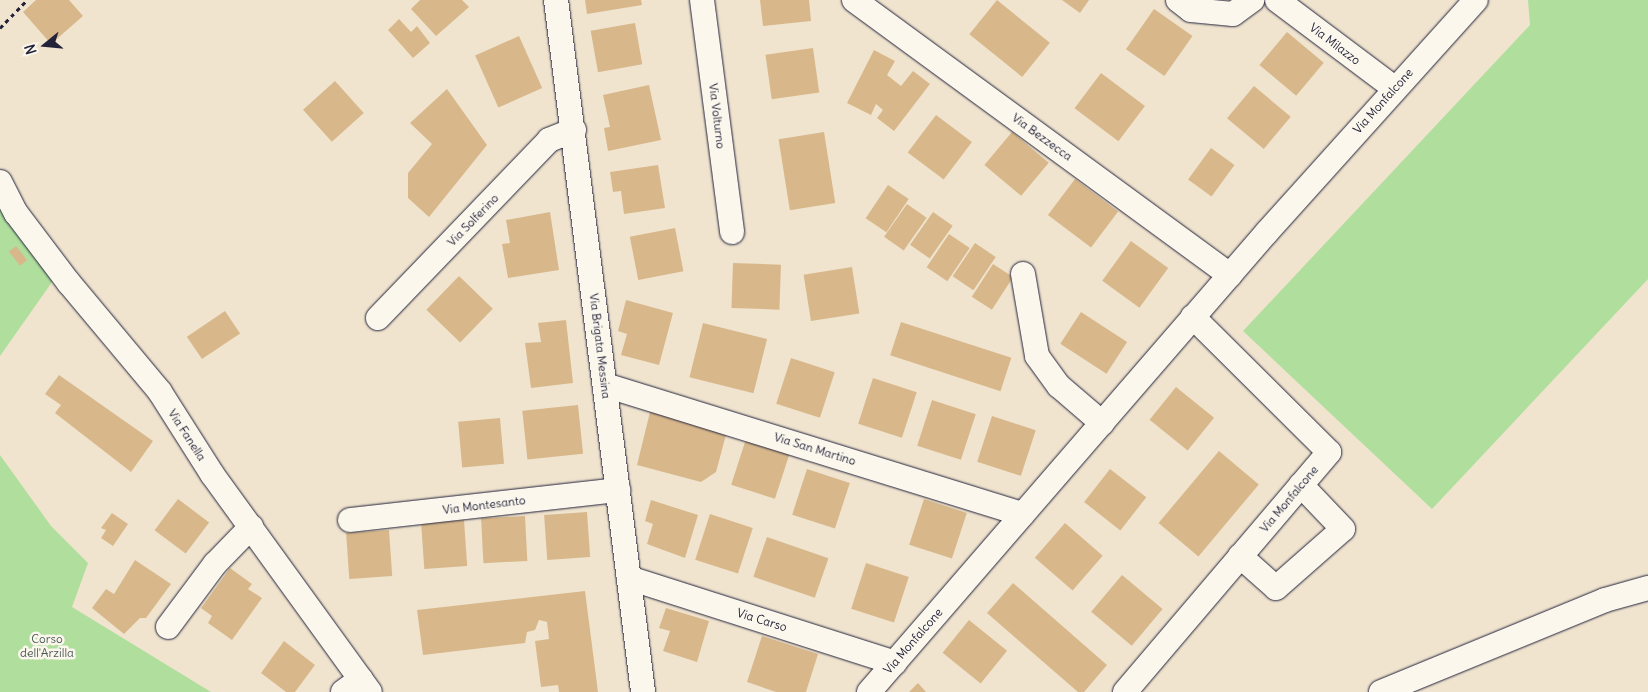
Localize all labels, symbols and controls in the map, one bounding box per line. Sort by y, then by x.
north arrow [20,20,70,70]
street label: Via Milazzo [1307,20,1363,68]
text: N [21,42,41,57]
street label: Via Monfalcone [1350,65,1416,137]
street label: Via Volturno [706,82,728,150]
street label: Via Bezzecca [1009,110,1075,164]
street label: Via Solferino [444,191,502,249]
street label: Via Brigata Messina [586,292,614,400]
street label: Via Fanella [165,406,209,464]
street label: Via San Martino [772,430,858,468]
street label: Via Monfalcone [1257,463,1321,535]
street label: Via Montesanto [442,493,526,517]
street label: Via Monfalcone [880,605,946,677]
street label: Via Carso [735,606,789,634]
park label: Corso dell'Arzilla [20,632,74,660]

